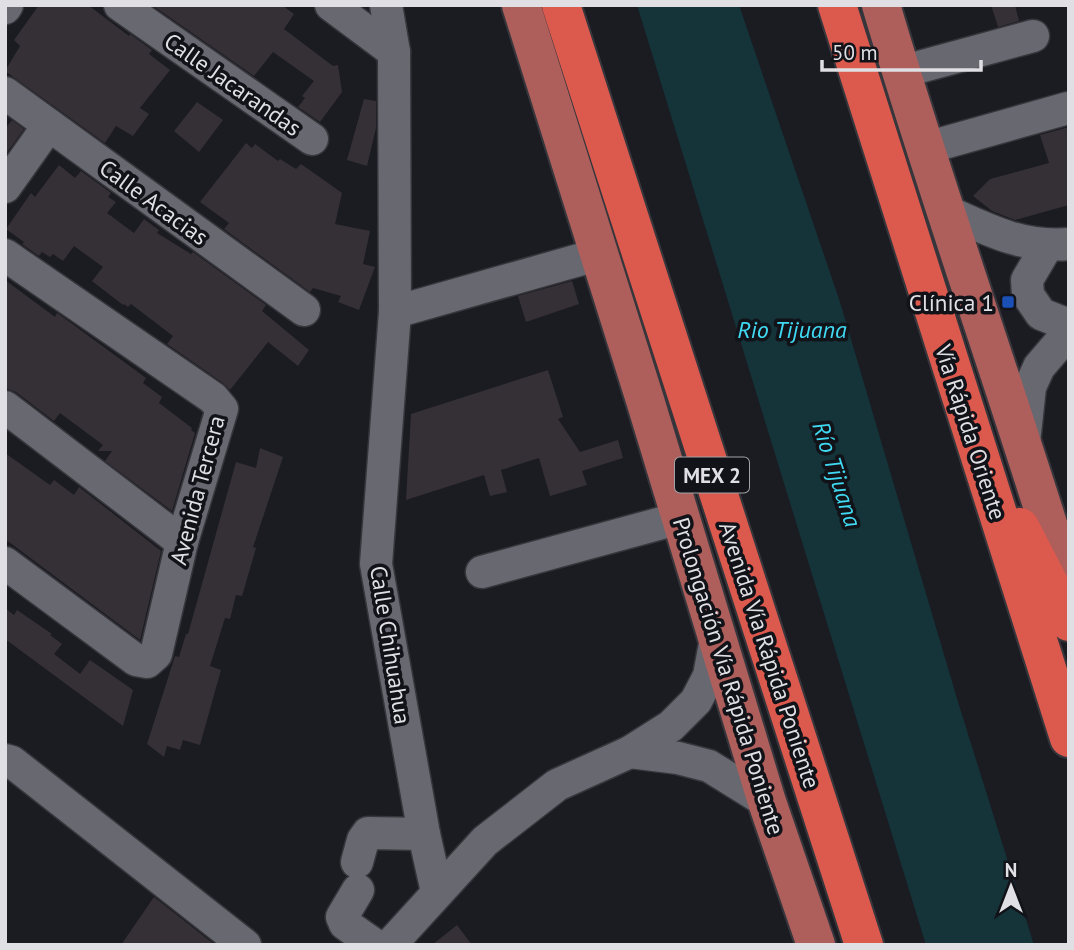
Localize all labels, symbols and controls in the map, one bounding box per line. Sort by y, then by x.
street label: Calle Jacarandas [159,26,307,142]
scale bar [822,28,981,72]
text: 50 m [832,39,878,66]
street label: Calle Acacias [94,153,214,251]
place label: Clínica 1 [909,288,994,317]
marker: Clínica 1 [1000,294,1016,310]
water label: Rio Tijuana [737,314,847,345]
street label: Vía Rápida Oriente [929,340,1013,523]
street label: Avenida Tercera [163,412,231,568]
water label: Río Tijuana [805,417,869,531]
road number: MEX 2 [675,458,749,492]
street label: Prolongación Vía Rápida Poniente [667,514,791,838]
street label: Avenida Vía Rápida Poniente [713,518,827,792]
street label: Calle Chihuahua [364,564,418,726]
north arrow [976,852,1046,922]
text: N [1005,858,1017,882]

